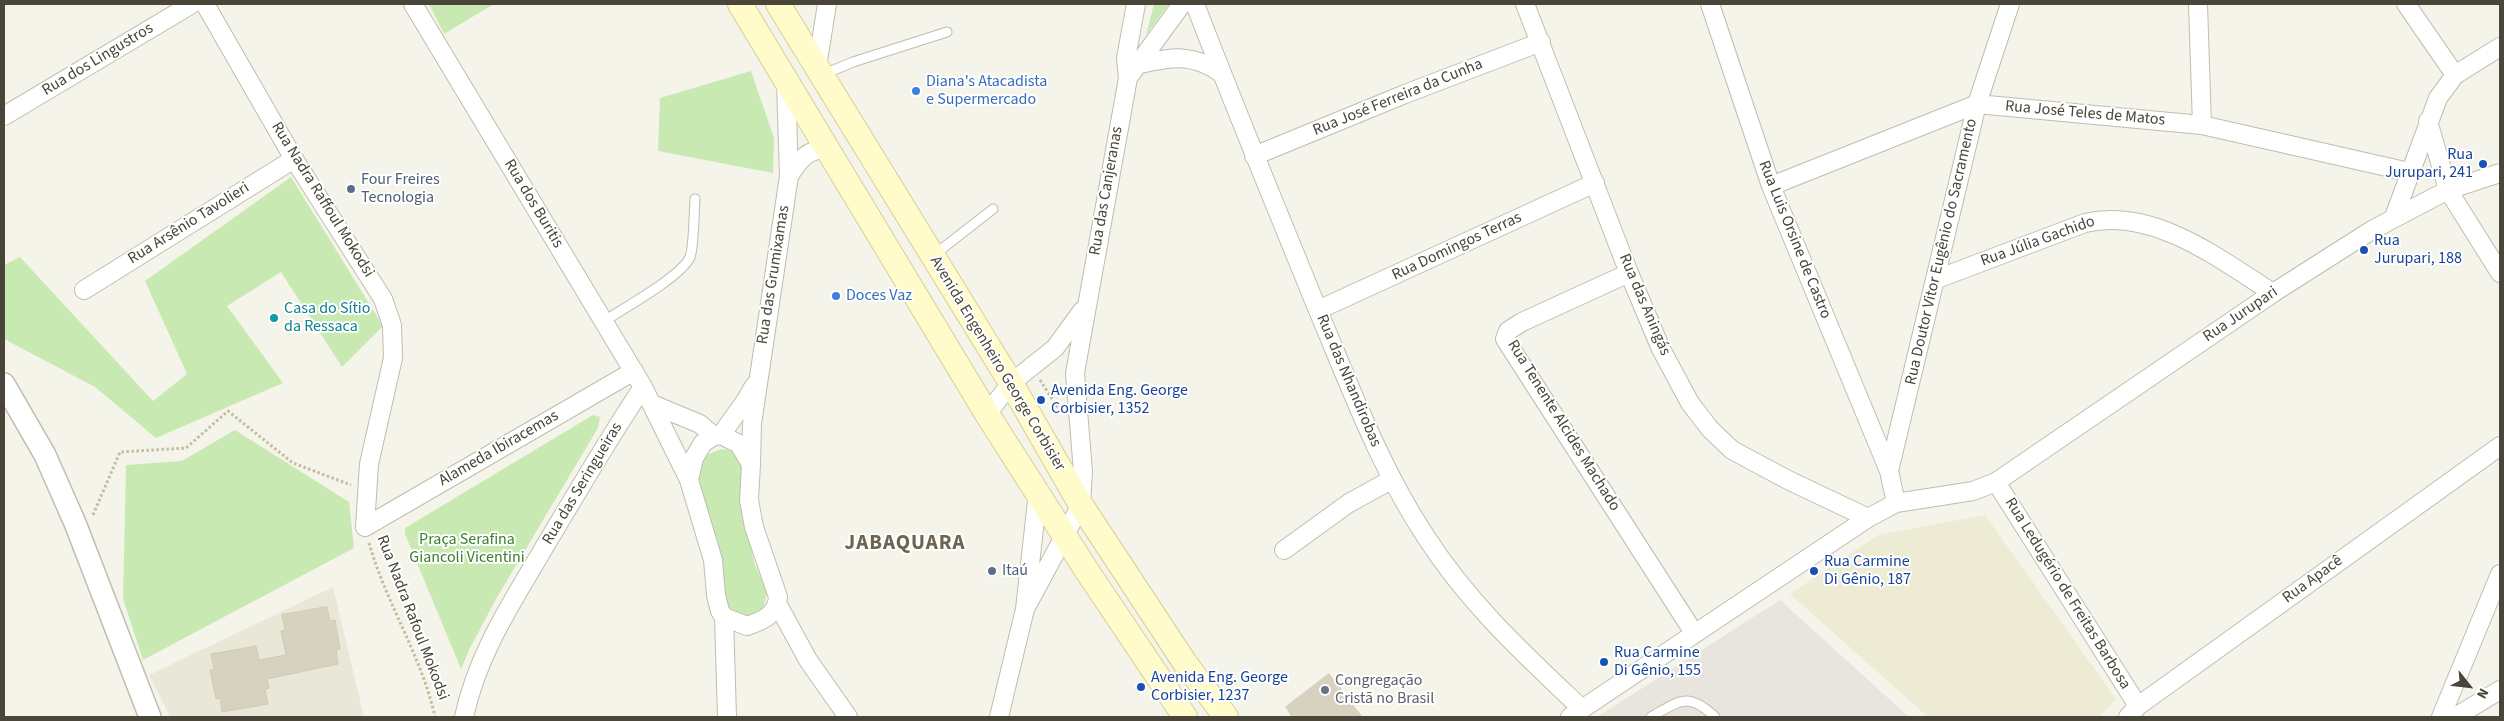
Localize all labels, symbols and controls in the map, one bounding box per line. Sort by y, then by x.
street label: Rua dos Lingustros [39,19,157,101]
street label: Rua José Ferreira da Cunha [1310,55,1486,141]
place label: Diana's Atacadista e Supermercado [926,72,1047,110]
marker: Diana's Atacadista e Supermercado [910,85,922,97]
street label: Rua José Teles de Matos [2004,97,2166,131]
street label: Rua Doutor Vitor Eugênio do Sacramento [1902,117,1982,387]
street label: Rua Nadra Raffoul Mokodsi [266,119,378,281]
street label: Rua das Canjeranas [1086,125,1128,257]
place label: Rua Jurupari, 241 [2385,145,2473,183]
street label: Rua dos Buritis [499,156,567,252]
street label: Rua Luis Orsine de Castro [1753,158,1835,322]
marker: Rua Jurupari, 241 [2477,158,2489,170]
place label: Four Freires Tecnologia [361,170,440,208]
street label: Rua Arsênio Tavolieri [125,179,253,269]
marker: Four Freires Tecnologia [345,183,357,195]
street label: Rua das Grumixamas [754,204,794,346]
street label: Rua Domingos Terras [1389,209,1525,285]
street label: Rua Júlia Gachido [1978,212,2098,272]
place label: Rua Jurupari, 188 [2374,231,2462,269]
marker: Rua Jurupari, 188 [2358,244,2370,256]
street label: Rua das Aningás [1614,251,1674,359]
street label: Avenida Engenheiro George Corbisier [925,253,1069,475]
street label: Rua Jurupari [2200,283,2282,347]
place label: Doces Vaz [846,286,912,306]
marker: Doces Vaz [830,290,842,302]
place label: Casa do Sítio da Ressaca [284,299,370,337]
marker: Casa do Sítio da Ressaca [268,312,280,324]
street label: Rua das Nhandirobas [1311,312,1385,450]
street label: Rua Tenente Alcides Machado [1502,337,1624,515]
place label: Avenida Eng. George Corbisier, 1352 [1051,381,1188,419]
marker: Avenida Eng. George Corbisier, 1352 [1035,394,1047,406]
street label: Alameda Ibiracemas [436,407,562,491]
street label: Rua das Seringueiras [539,419,627,549]
street label: Rua Ledugério de Freitas Barbosa [2000,495,2134,693]
park label: Praça Serafina Giancoli Vicentini [409,530,525,568]
district label: JABAQUARA [843,531,967,557]
street label: Rua Nadra Rafoul Mokodsi [372,533,452,703]
place label: Rua Carmine Di Gênio, 187 [1824,552,1911,590]
street label: Rua Apacê [2279,552,2347,608]
place label: Itaú [1002,561,1028,581]
marker: Itaú [986,565,998,577]
marker: Rua Carmine Di Gênio, 187 [1808,565,1820,577]
place label: Rua Carmine Di Gênio, 155 [1614,643,1701,681]
marker: Rua Carmine Di Gênio, 155 [1598,656,1610,668]
north arrow [2444,661,2494,711]
place label: Avenida Eng. George Corbisier, 1237 [1151,668,1288,706]
place label: Congregação Cristã no Brasil [1335,671,1434,709]
marker: Avenida Eng. George Corbisier, 1237 [1135,681,1147,693]
marker: Congregação Cristã no Brasil [1319,684,1331,696]
text: N [2471,684,2493,702]

